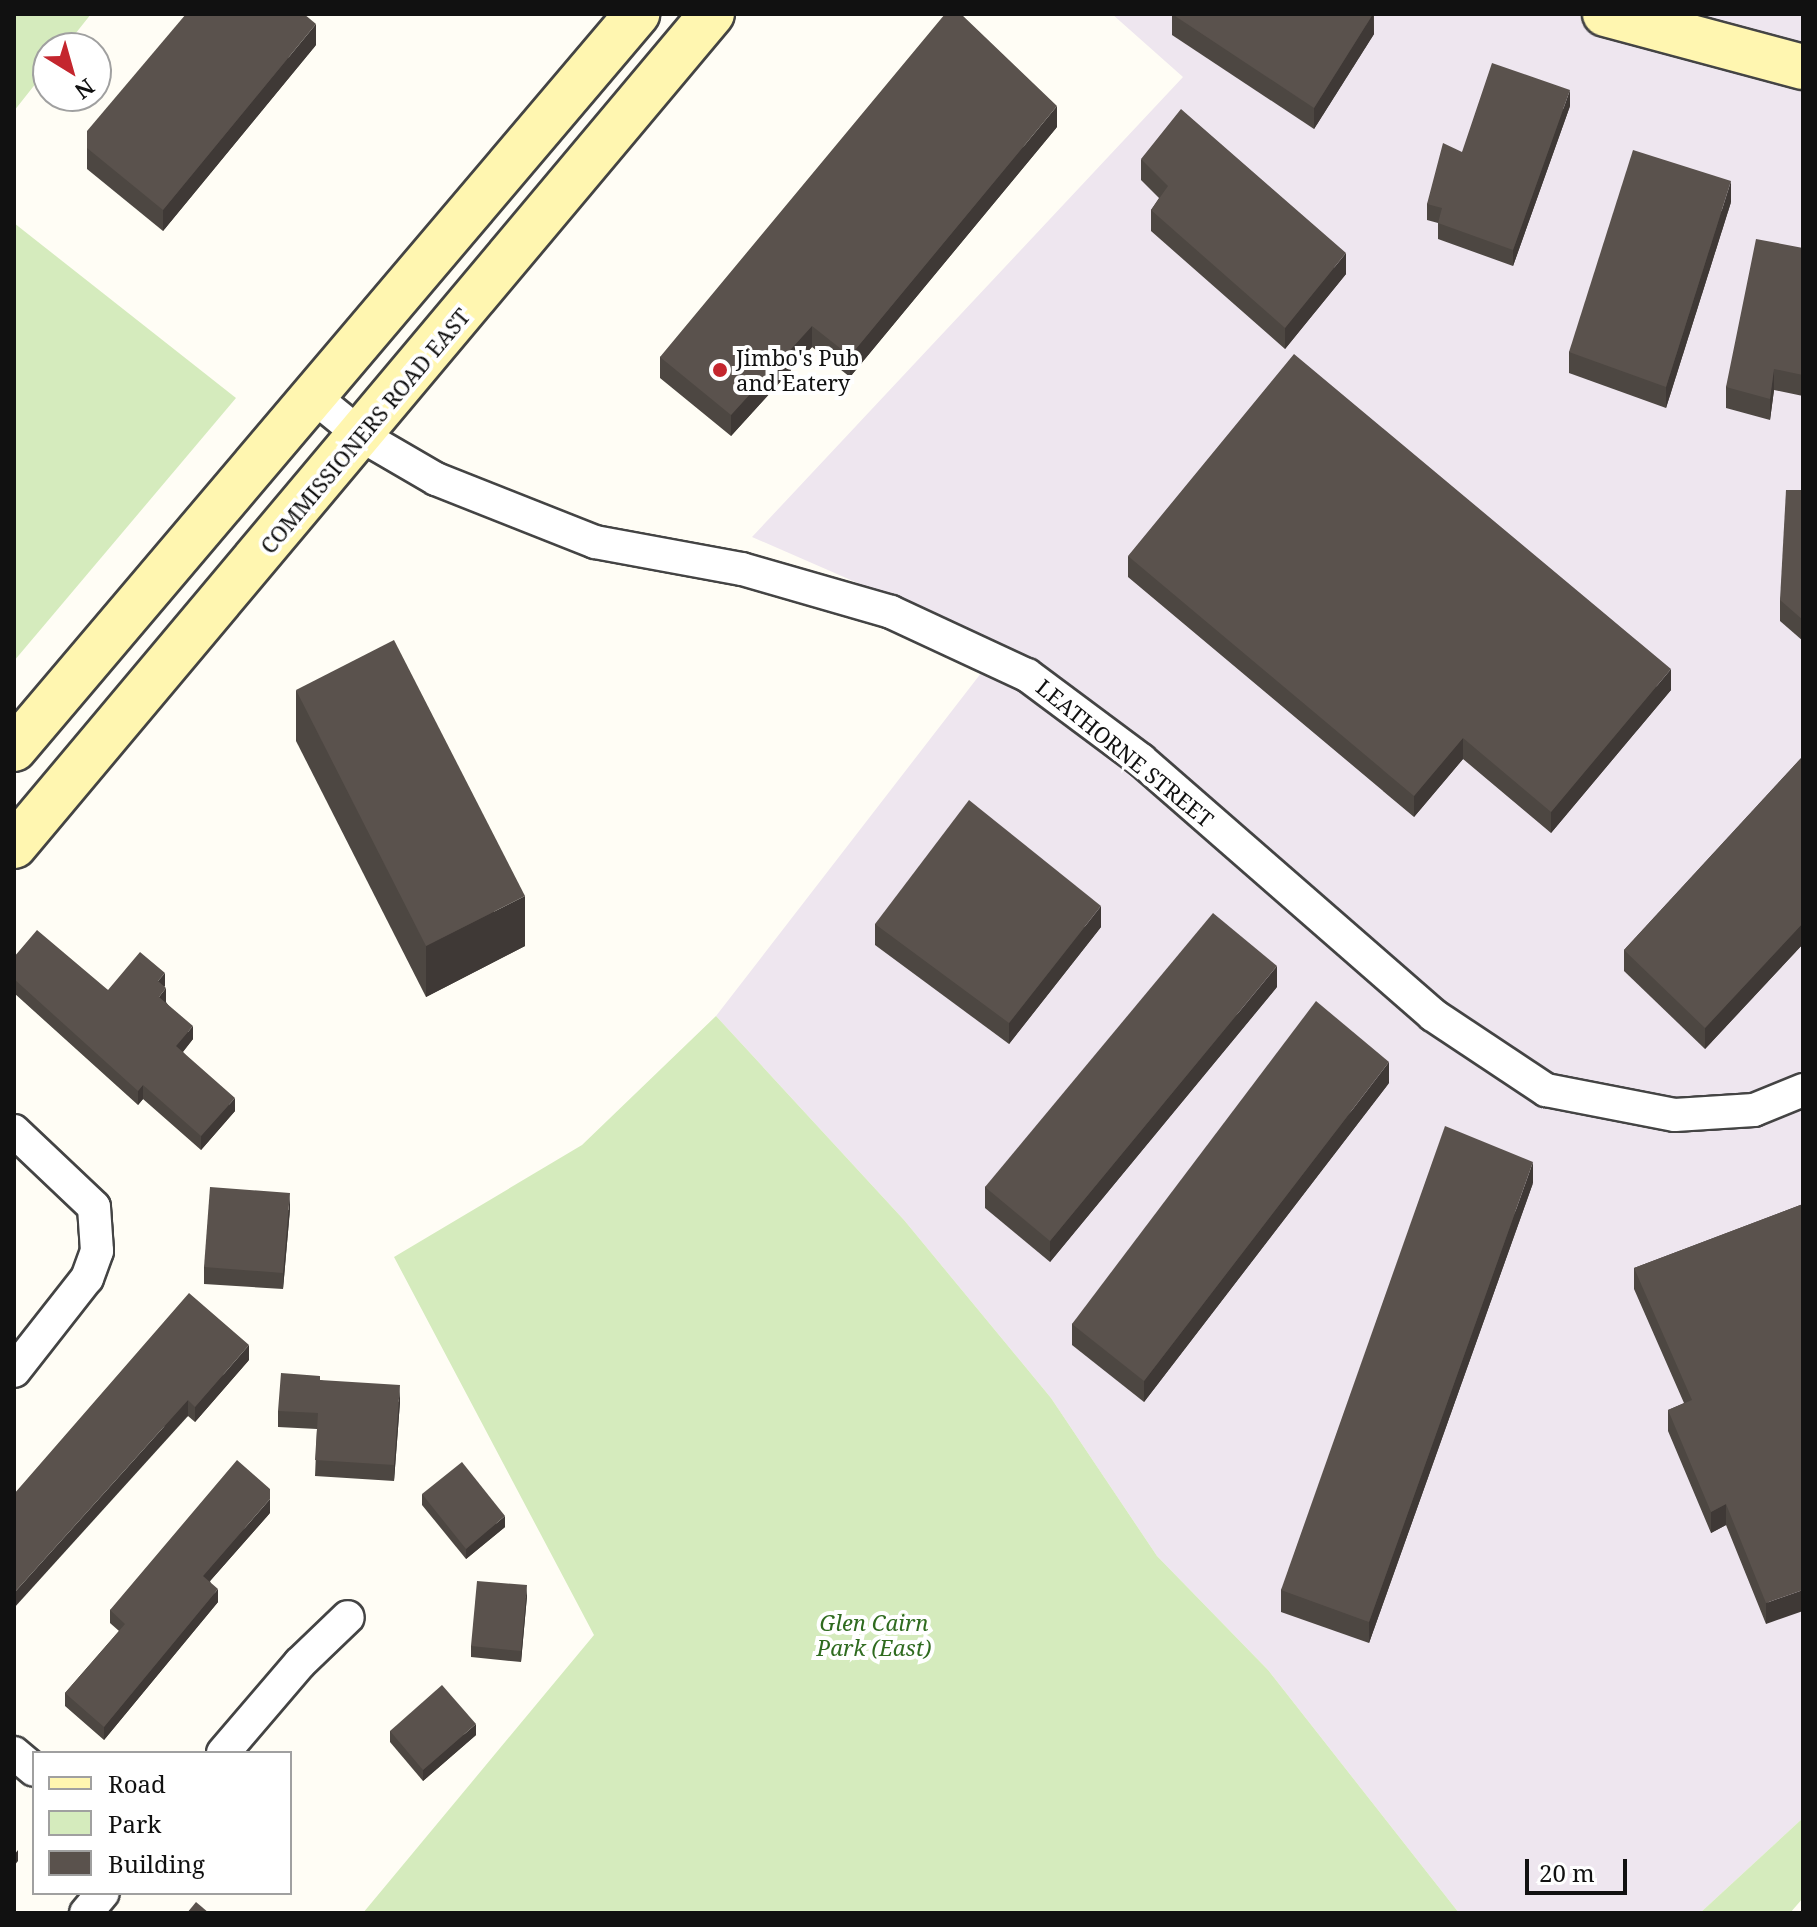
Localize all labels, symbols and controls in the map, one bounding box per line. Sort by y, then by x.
north arrow [32,32,112,112]
text: N [69,72,101,107]
street label: COMMISSIONERS ROAD EAST [255,303,475,559]
place label: Jimbo's Pub and Eatery [736,344,859,396]
marker: Jimbo's Pub and Eatery [711,361,729,379]
street label: LEATHORNE STREET [1031,674,1219,832]
park label: Glen Cairn Park (East) [817,1609,931,1660]
legend [32,1751,292,1895]
text: Road [108,1767,166,1800]
text: Park [108,1807,161,1840]
scale bar [1529,1843,1631,1893]
text: Building [108,1847,205,1880]
text: 20 m [1539,1856,1595,1889]

